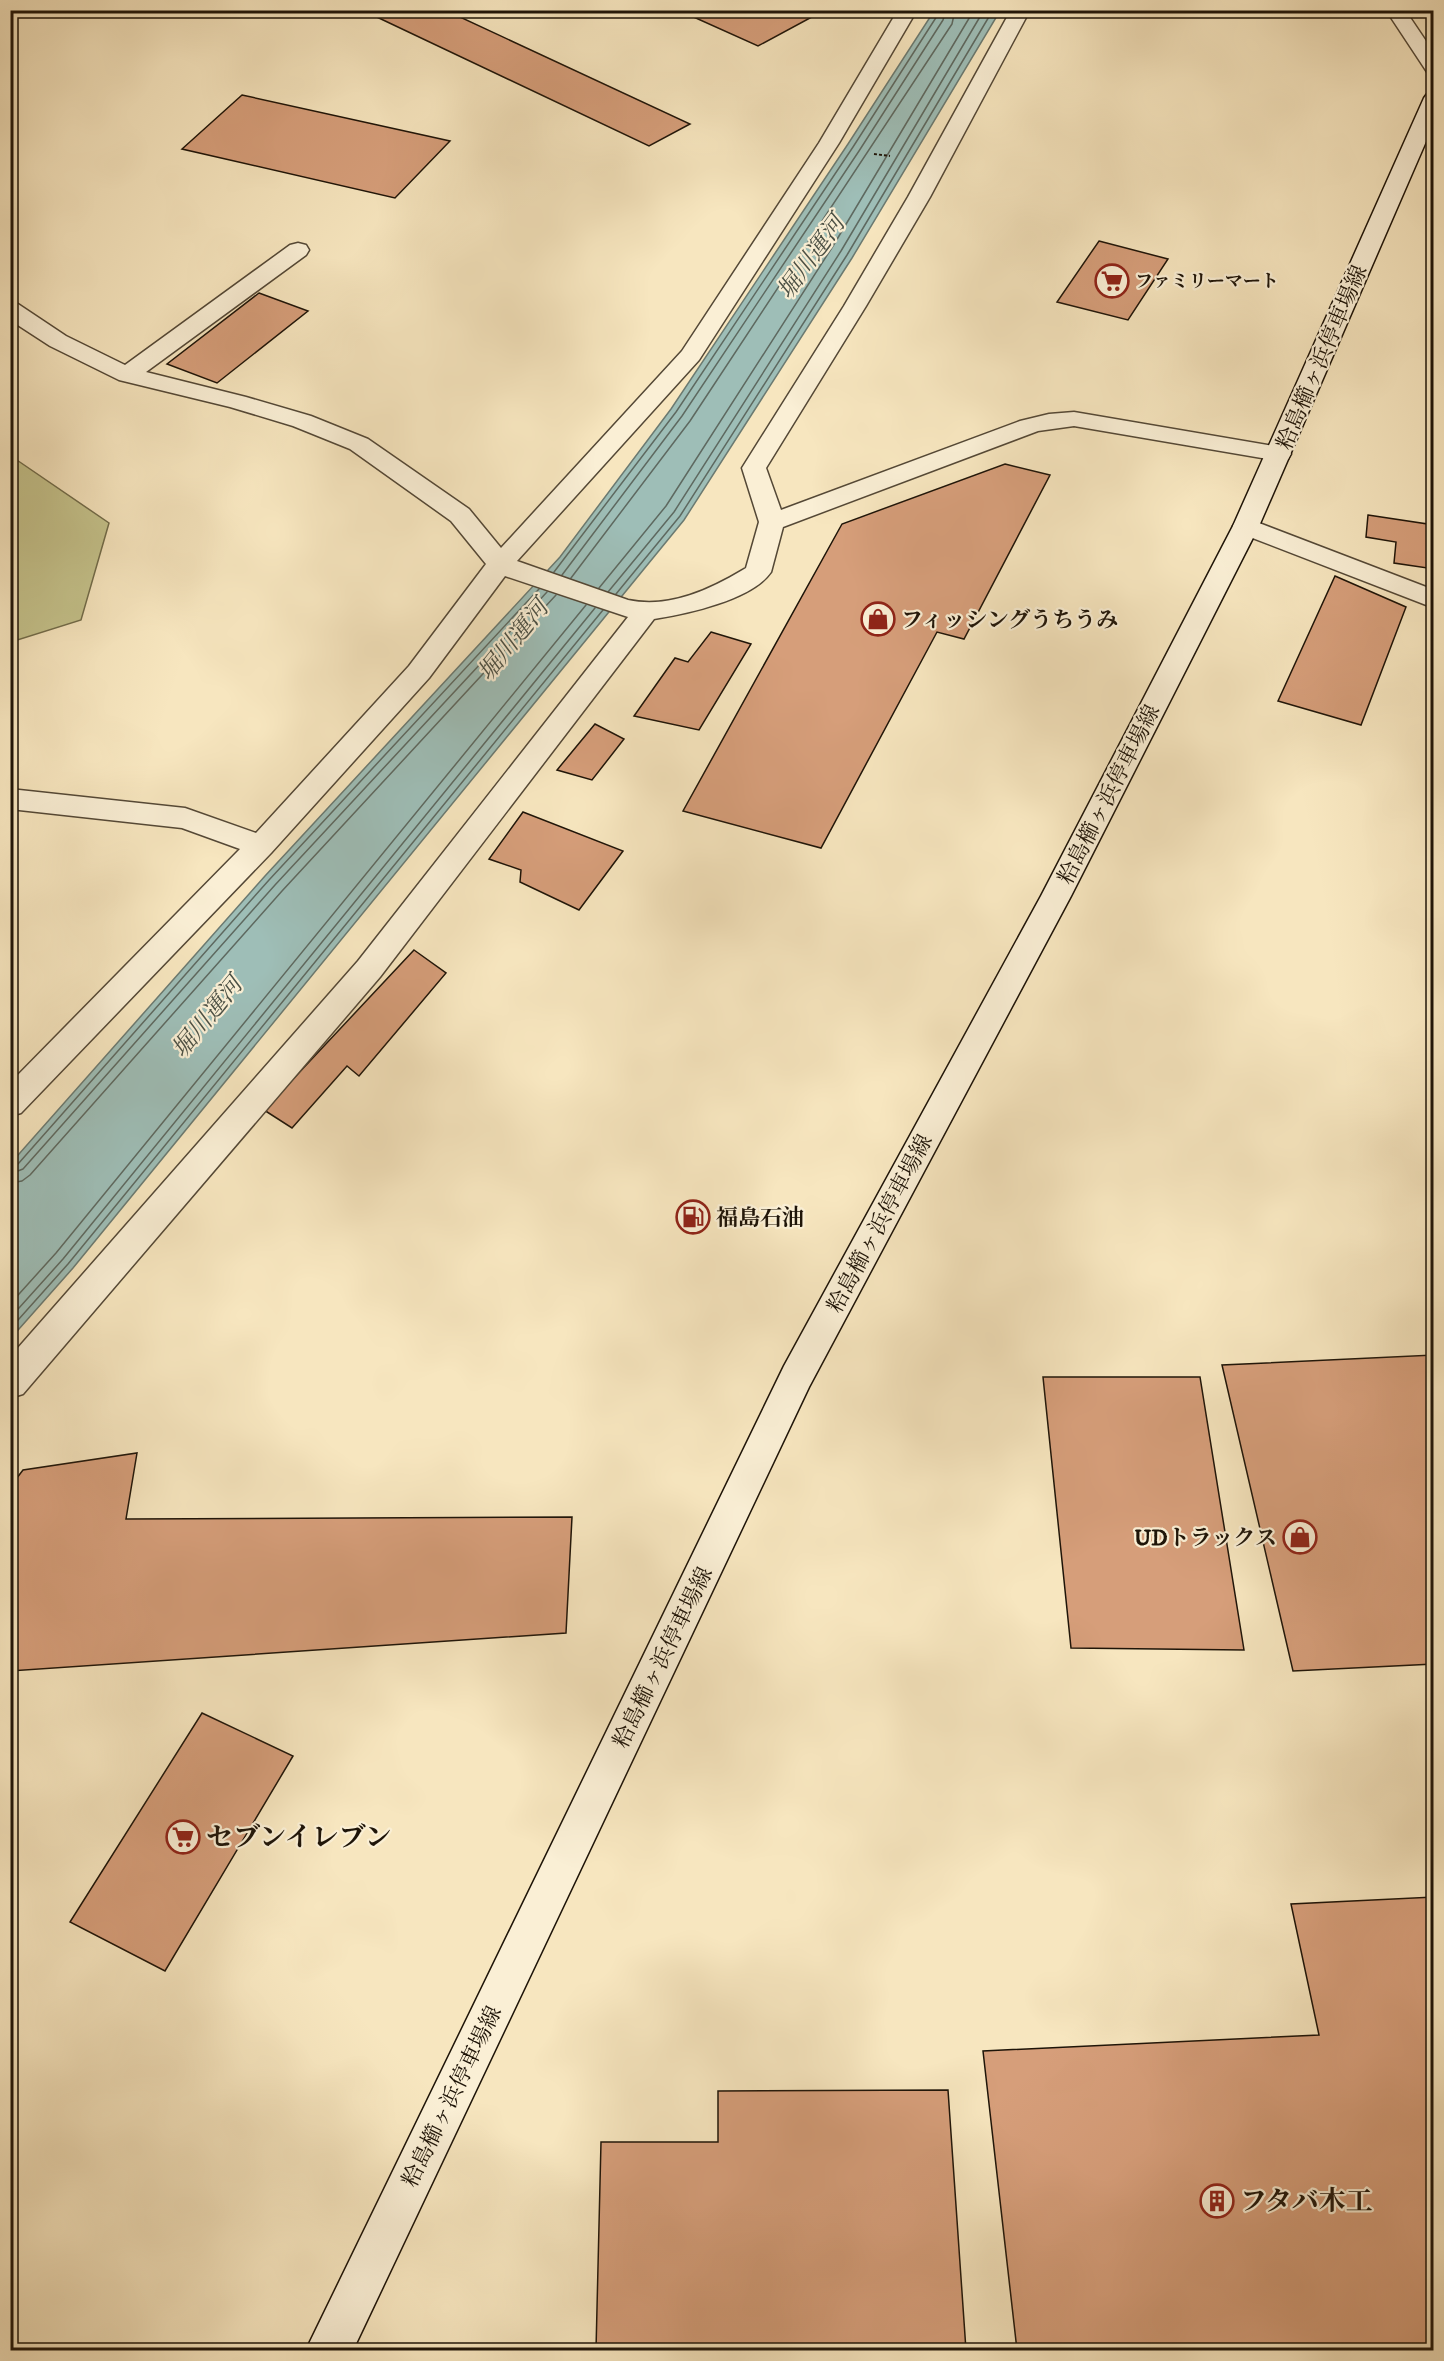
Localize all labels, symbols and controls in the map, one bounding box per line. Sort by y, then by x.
water label: 堀川運河 [771,207,855,305]
street label: 粭島櫛ヶ浜停車場線 [1271,261,1373,454]
supermarket icon: ファミリーマート [1094,263,1130,299]
place label: ファミリーマート [1135,271,1279,293]
water label: 堀川運河 [472,591,558,687]
shop icon: フィッシングうちうみ [860,601,896,637]
place label: フィッシングうちうみ [901,607,1118,634]
street label: 粭島櫛ヶ浜停車場線 [1052,700,1166,889]
water label: 堀川運河 [166,968,252,1064]
street label: 粭島櫛ヶ浜停車場線 [822,1130,939,1317]
fuel station icon: 福島石油 [675,1199,711,1235]
place label: 福島石油 [716,1205,804,1232]
shop icon: UDトラックス [1282,1519,1318,1555]
place label: UDトラックス [1134,1525,1277,1552]
street label: 粭島櫛ヶ浜停車場線 [608,1563,719,1753]
supermarket icon: セブンイレブン [165,1819,201,1855]
place label: セブンイレブン [206,1821,392,1855]
street label: 粭島櫛ヶ浜停車場線 [397,2002,508,2192]
building icon: フタバ木工 [1199,2183,1235,2219]
place label: フタバ木工 [1240,2185,1373,2219]

